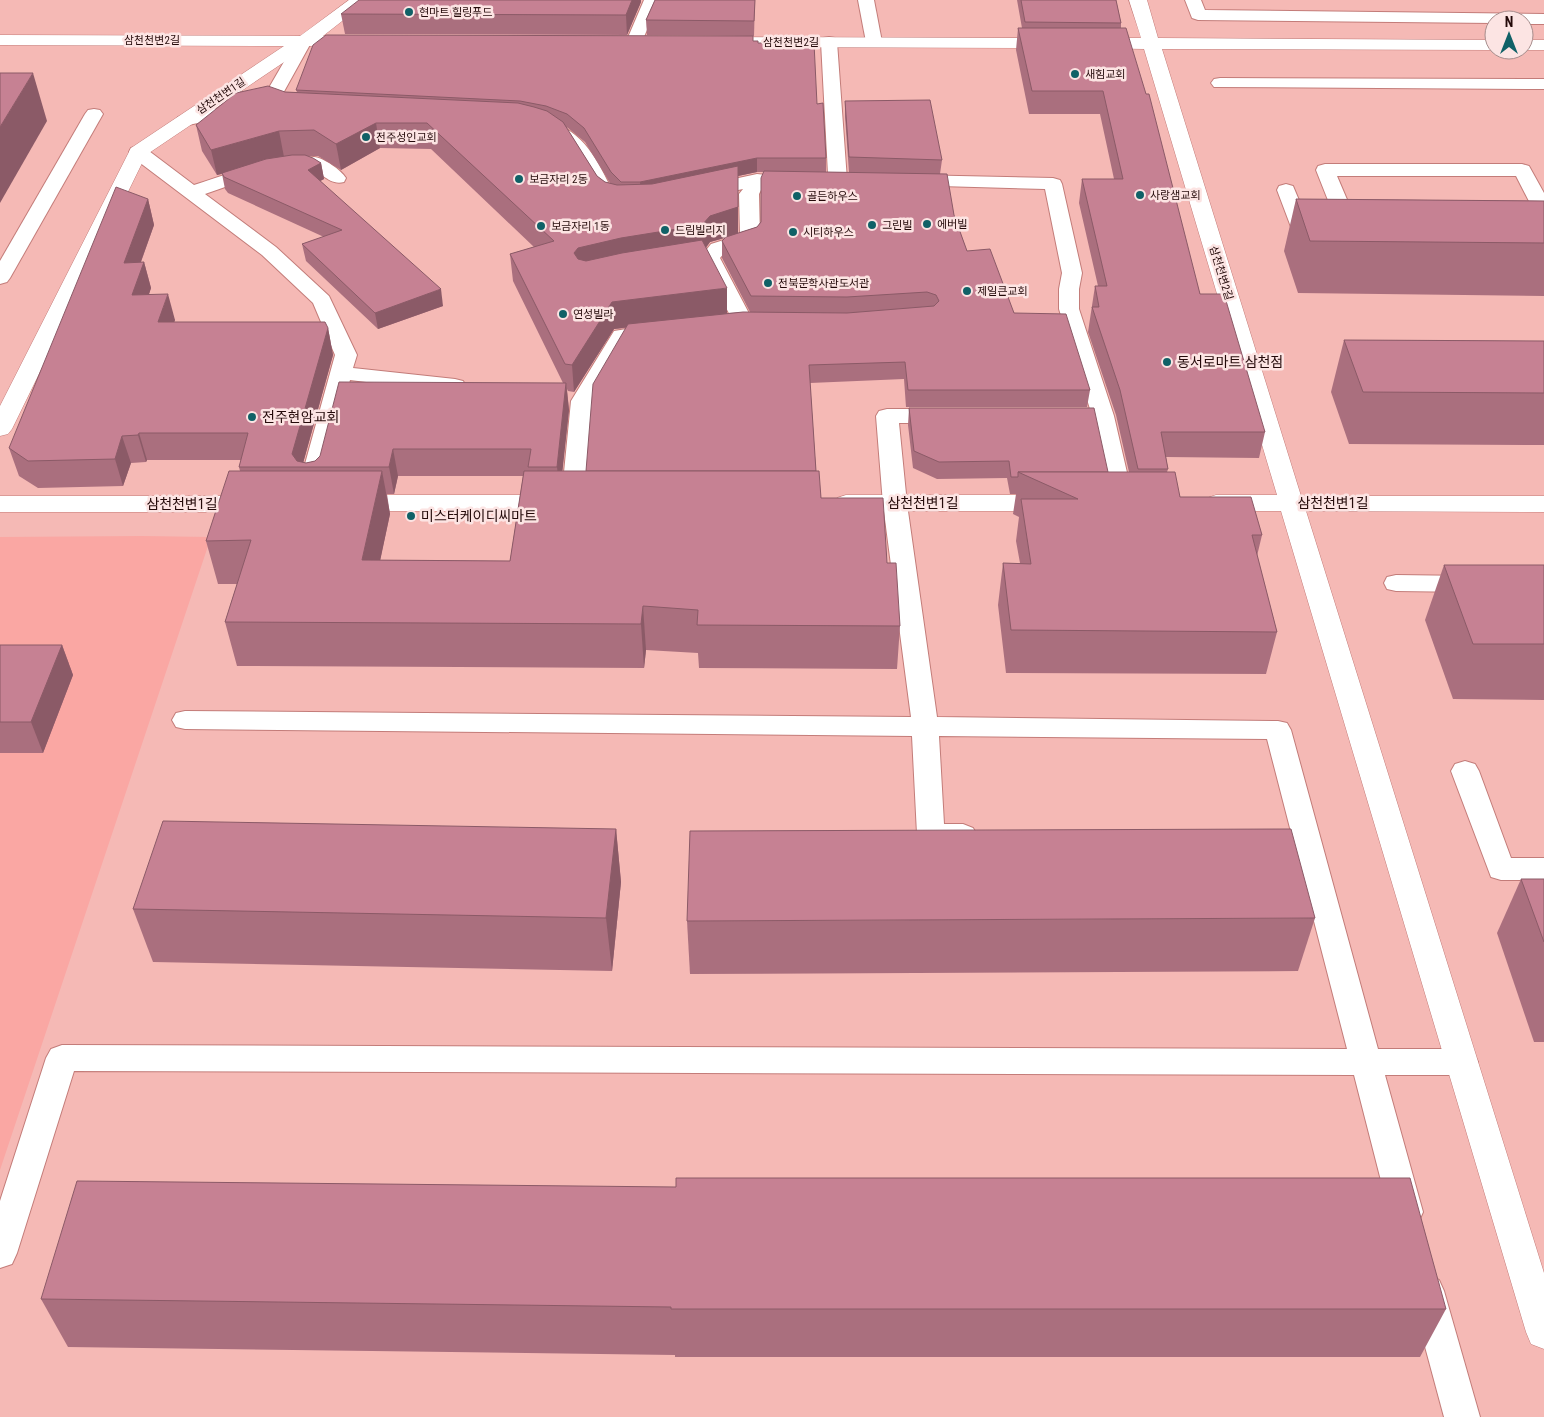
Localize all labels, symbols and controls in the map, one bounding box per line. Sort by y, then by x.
marker: 현마트 힐링푸드 [403,6,415,18]
place label: 현마트 힐링푸드 [419,6,492,19]
north arrow [1484,10,1534,60]
text: N [1505,14,1513,30]
street label: 삼천천변2길 [124,34,180,47]
street label: 삼천천변2길 [763,36,819,49]
marker: 새힘교회 [1069,68,1081,80]
place label: 새힘교회 [1085,68,1125,81]
street label: 삼천천변1길 [194,75,248,117]
marker: 전주성인교회 [360,131,372,143]
place label: 전주성인교회 [376,131,437,144]
marker: 보금자리 2동 [513,173,525,185]
place label: 보금자리 2동 [529,173,588,186]
marker: 사랑샘교회 [1134,189,1146,201]
place label: 사랑샘교회 [1150,189,1201,202]
marker: 골든하우스 [791,190,803,202]
place label: 골든하우스 [807,190,858,203]
marker: 에버빌 [921,218,933,230]
place label: 에버빌 [937,218,967,231]
marker: 그린빌 [866,219,878,231]
place label: 그린빌 [882,219,912,232]
marker: 보금자리 1동 [535,220,547,232]
place label: 보금자리 1동 [551,220,610,233]
marker: 드림빌리지 [659,224,671,236]
place label: 드림빌리지 [675,224,726,237]
marker: 시티하우스 [787,226,799,238]
place label: 시티하우스 [803,226,854,239]
street label: 삼천천변2길 [1207,244,1235,302]
marker: 전북문학사관도서관 [762,277,774,289]
place label: 전북문학사관도서관 [778,277,869,290]
marker: 제일큰교회 [961,285,973,297]
place label: 제일큰교회 [977,285,1028,298]
marker: 연성빌라 [557,308,569,320]
place label: 연성빌라 [573,308,613,321]
place label: 동서로마트 삼천점 [1177,354,1283,370]
marker: 동서로마트 삼천점 [1161,356,1173,368]
place label: 전주현암교회 [262,409,339,425]
marker: 전주현암교회 [246,411,258,423]
street label: 삼천천변1길 [887,495,959,511]
street label: 삼천천변1길 [1297,495,1369,511]
street label: 삼천천변1길 [146,496,218,512]
place label: 미스터케이디씨마트 [421,508,537,524]
marker: 미스터케이디씨마트 [405,510,417,522]

